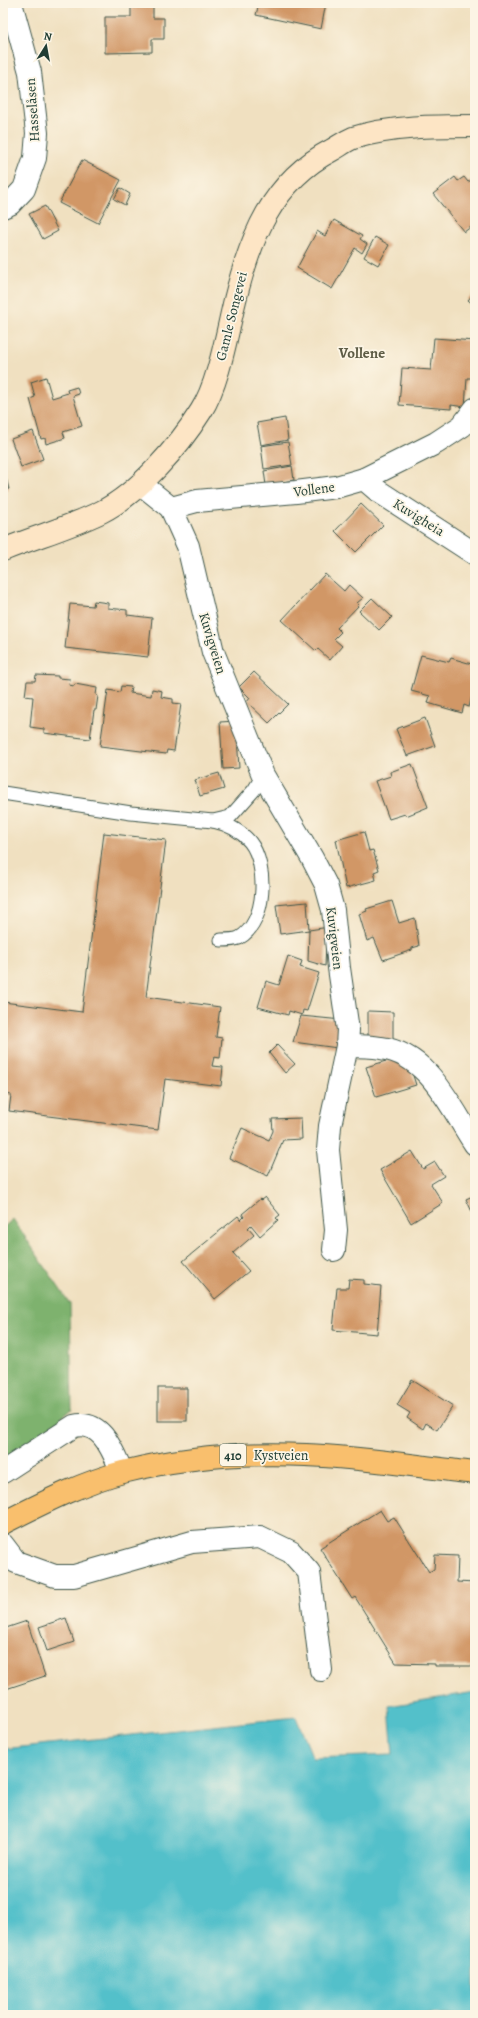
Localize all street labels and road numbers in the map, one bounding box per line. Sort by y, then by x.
street label: Hasselåsen [21,77,44,142]
street label: Gamle Songevei [211,270,252,363]
street label: Vollene [291,477,336,502]
street label: Kuvigheia [389,494,449,541]
street label: Kuvigveien [194,610,231,677]
street label: Kuvigveien [321,905,348,971]
road number: 410 [220,1444,246,1466]
street label: Kystveien [253,1446,309,1465]

